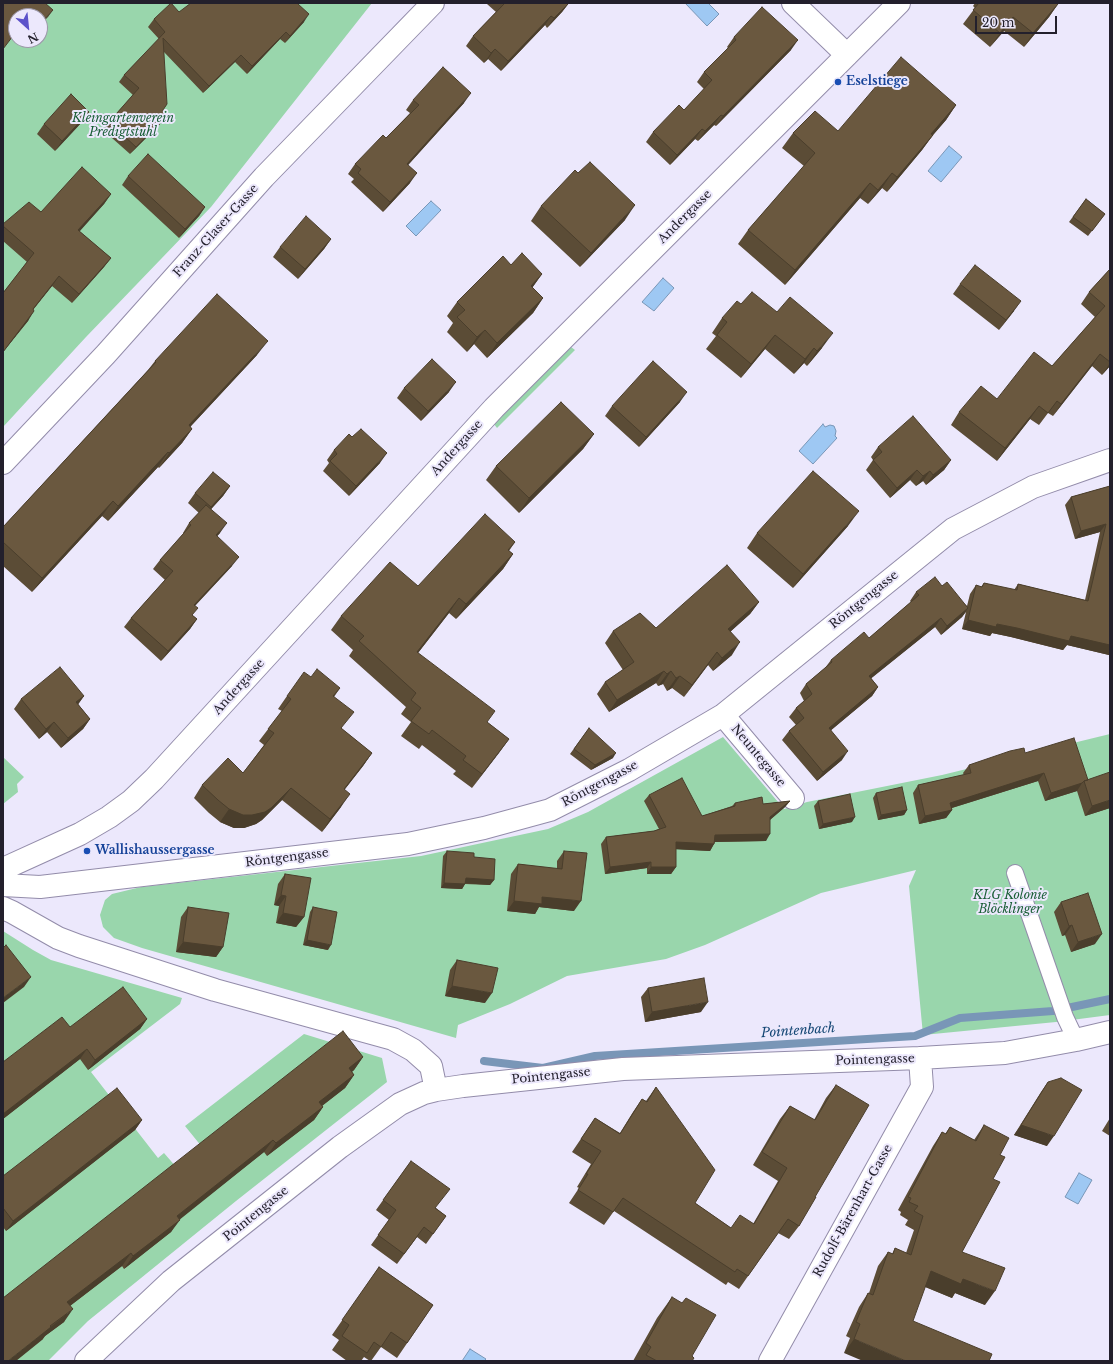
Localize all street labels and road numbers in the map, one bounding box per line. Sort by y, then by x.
street label: Franz-Glaser-Gasse [171,182,261,280]
street label: Andergasse [655,187,715,247]
street label: Andergasse [428,417,486,479]
street label: Röntgengasse [827,568,901,632]
street label: Andergasse [210,656,268,718]
street label: Neuntegasse [728,722,788,790]
street label: Röntgengasse [560,758,640,810]
street label: Röntgengasse [245,846,329,870]
street label: Pointengasse [835,1051,915,1069]
street label: Pointengasse [511,1065,591,1087]
street label: Rudolf-Bärenhart-Gasse [810,1142,896,1280]
street label: Pointengasse [221,1183,291,1245]

